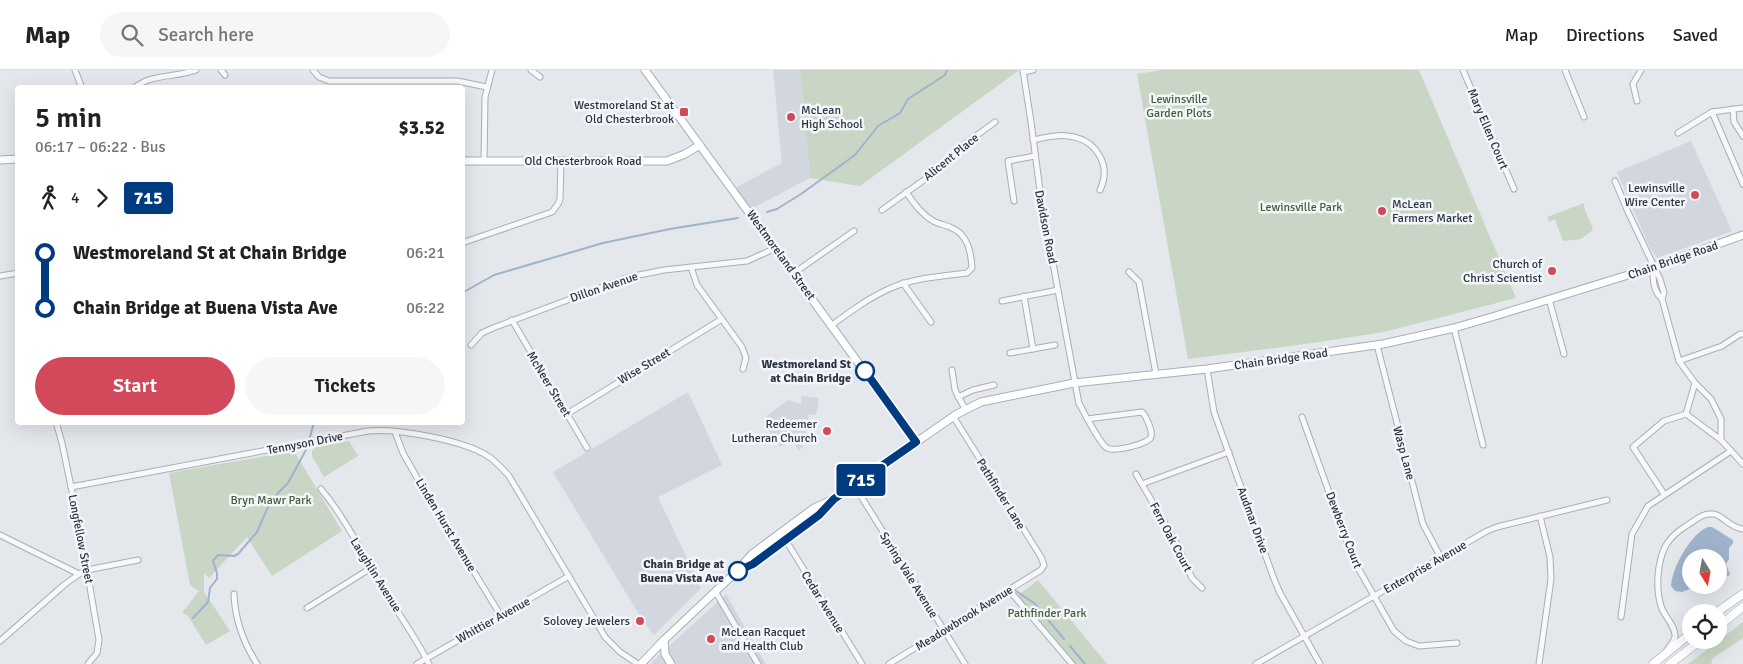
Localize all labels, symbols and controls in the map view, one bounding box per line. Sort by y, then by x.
search box [100,12,450,57]
text: Map [25,20,70,50]
icon: search [118,21,146,49]
text: Search here [158,23,254,47]
text: Map [1505,24,1538,46]
text: Directions [1566,24,1645,46]
text: Saved [1673,24,1718,46]
street label: Mary Ellen Court [1464,87,1511,172]
park label: Lewinsville Garden Plots [1146,92,1212,121]
place label: Westmoreland St at Old Chesterbrook [574,98,674,127]
text: 5 min [35,101,102,135]
place label: McLean High School [801,103,863,132]
marker: Westmoreland St at Old Chesterbrook [678,106,690,118]
marker: McLean High School [785,111,797,123]
text: $3.52 [399,116,445,140]
street label: Alicent Place [921,131,982,184]
text: 06:17 – 06:22 · Bus [35,137,166,157]
street label: Old Chesterbrook Road [524,154,642,169]
place label: Lewinsville Wire Center [1624,181,1686,210]
icon: walk [35,184,63,212]
icon: forward [88,184,116,212]
text: 715 [134,187,163,209]
text: 4 [71,188,80,208]
street label: Davidson Road [1031,189,1060,265]
marker: Lewinsville Wire Center [1689,189,1701,201]
place label: McLean Farmers Market [1392,197,1472,226]
park label: Lewinsville Park [1260,200,1342,215]
marker: McLean Farmers Market [1376,205,1388,217]
street label: Westmoreland Street [743,207,818,303]
street label: Chain Bridge Road [1626,238,1720,283]
text: Westmoreland St at Chain Bridge [73,241,347,265]
text: 06:21 [406,243,445,263]
place label: Church of Christ Scientist [1463,257,1543,286]
marker: Church of Christ Scientist [1546,265,1558,277]
street label: Dillon Avenue [568,269,640,306]
text: Chain Bridge at Buena Vista Ave [73,296,338,320]
text: 06:22 [406,298,445,318]
street label: Wise Street [615,345,673,388]
street label: Chain Bridge Road [1233,346,1329,373]
street label: McNeer Street [523,349,574,420]
button: Start [35,357,235,415]
button: Tickets [245,357,445,415]
place label: Westmoreland St at Chain Bridge [762,357,851,386]
marker: Westmoreland St at Chain Bridge [855,361,875,381]
place label: Redeemer Lutheran Church [731,417,818,446]
marker: Redeemer Lutheran Church [821,425,833,437]
street label: Wasp Lane [1389,425,1418,482]
street label: Tennyson Drive [266,429,344,458]
street label: Pathfinder Lane [973,456,1028,533]
line badge: 715 [832,464,890,496]
text: 715 [846,469,876,491]
street label: Linden Hurst Avenue [412,476,479,575]
street label: Audmar Drive [1234,485,1271,555]
street label: Dewberry Court [1322,490,1365,571]
street label: Longfellow Street [65,493,97,585]
park label: Bryn Mawr Park [230,493,312,508]
street label: Fern Oak Court [1146,500,1195,575]
street label: Spring Vale Avenue [876,530,941,621]
street label: Laughlin Avenue [347,535,404,615]
street label: Enterprise Avenue [1381,538,1470,597]
north arrow [1682,549,1728,594]
map controls [1682,549,1727,649]
place label: Chain Bridge at Buena Vista Ave [640,557,724,586]
marker: Chain Bridge at Buena Vista Ave [728,561,748,581]
street label: Cedar Avenue [798,569,848,636]
street label: Meadowbrook Avenue [913,582,1016,654]
street label: Whittier Avenue [454,594,533,647]
button: locate [1682,604,1727,649]
park label: Pathfinder Park [1007,606,1087,621]
place label: Solovey Jewelers [543,614,630,629]
marker: Solovey Jewelers [634,615,646,627]
place label: McLean Racquet and Health Club [721,625,805,654]
marker: McLean Racquet and Health Club [705,633,717,645]

